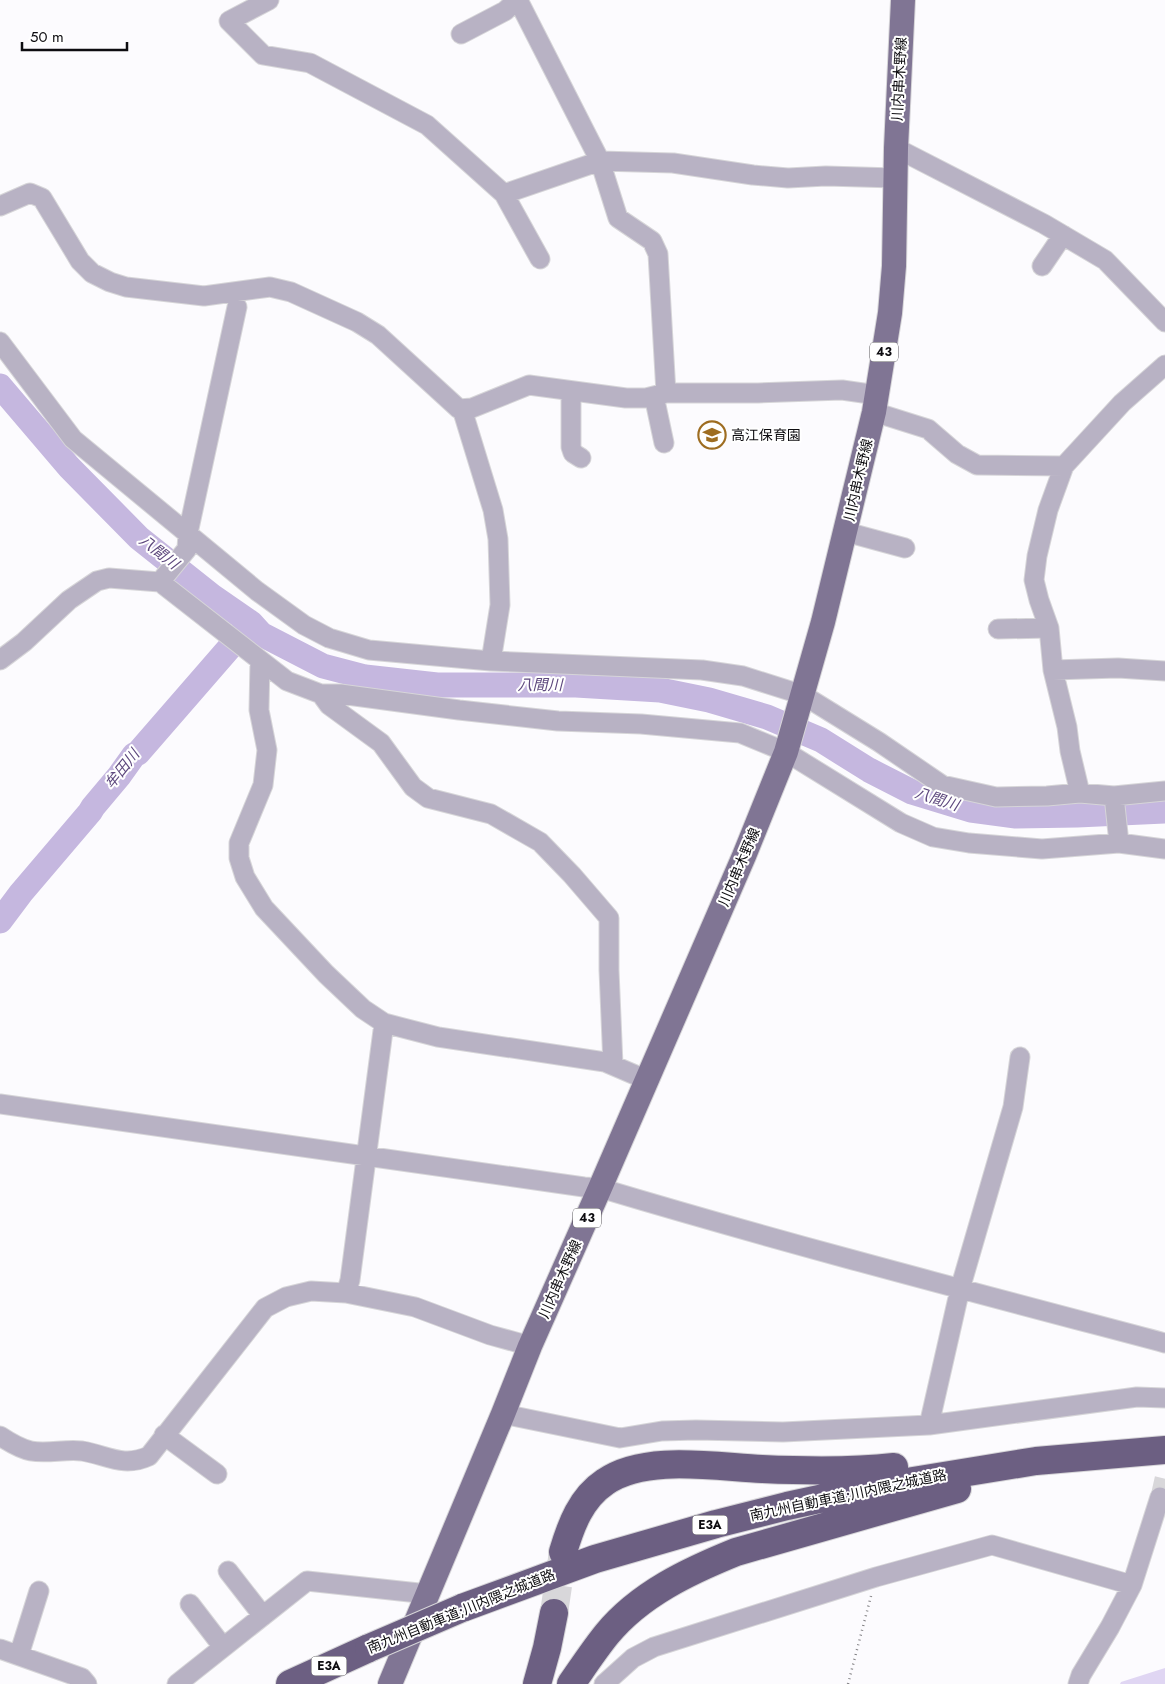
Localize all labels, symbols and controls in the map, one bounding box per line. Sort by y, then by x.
scale bar [22,20,128,52]
text: 50 m [30,26,64,48]
street label: 川内串木野線 [887,37,911,121]
road number: 43 [870,342,898,362]
school or university icon: 高江保育園 [697,420,727,450]
place label: 高江保育園 [731,425,801,445]
street label: 川内串木野線 [839,437,877,523]
water label: 八間川 [134,529,185,576]
water label: 八間川 [517,674,564,696]
water label: 牟田川 [99,743,146,793]
water label: 八間川 [912,782,964,817]
street label: 川内串木野線 [713,824,765,910]
road number: 43 [573,1208,601,1228]
street label: 川内串木野線 [534,1237,586,1321]
street label: 南九州自動車道;川内隈之城道路 [748,1464,948,1526]
road number: E3A [692,1516,728,1534]
street label: 南九州自動車道;川内隈之城道路 [364,1564,558,1658]
road number: E3A [312,1656,346,1675]

